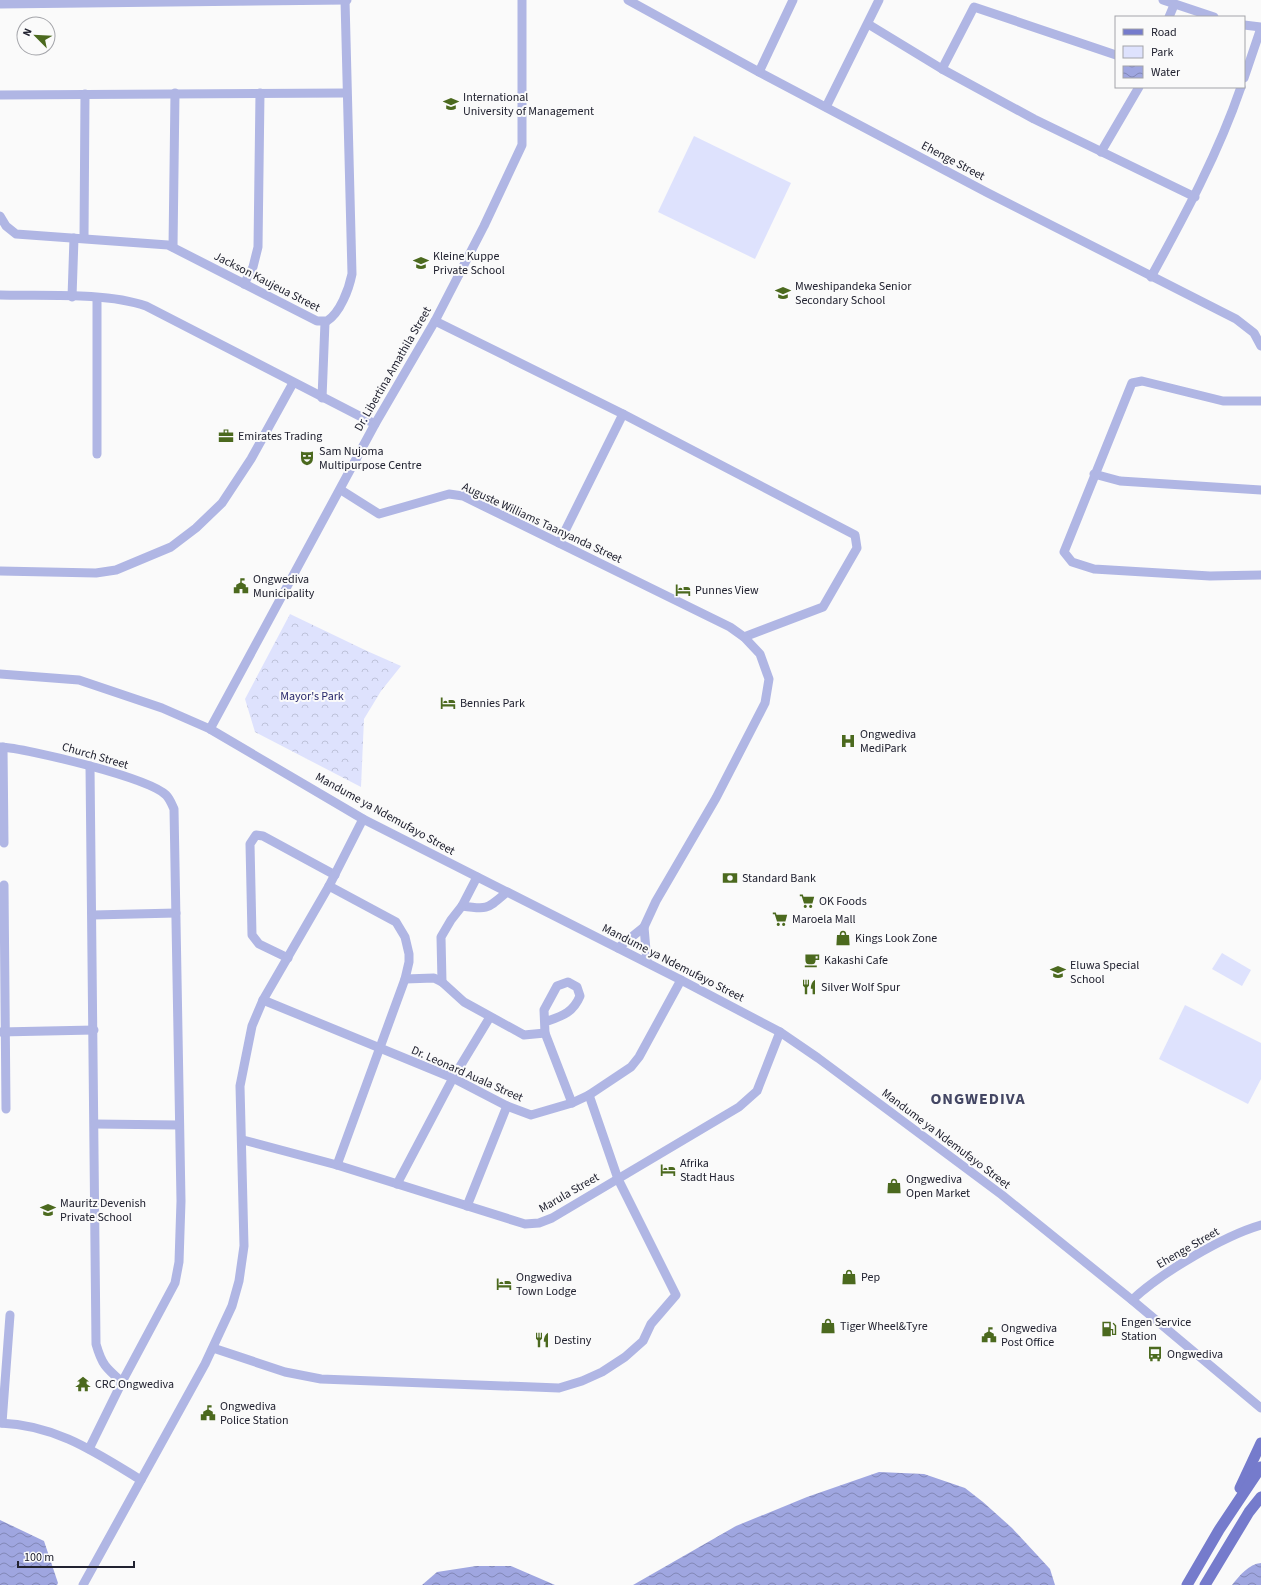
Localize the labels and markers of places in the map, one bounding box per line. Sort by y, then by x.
place label: International University of Management [463,89,594,120]
school or university icon: International University of Management [442,95,460,113]
place label: Kleine Kuppe Private School [433,248,505,279]
school or university icon: Kleine Kuppe Private School [412,254,430,272]
place label: Mweshipandeka Senior Secondary School [795,278,912,309]
school or university icon: Mweshipandeka Senior Secondary School [774,284,792,302]
office icon: Emirates Trading [217,427,235,445]
place label: Emirates Trading [238,428,322,445]
place label: Sam Nujoma Multipurpose Centre [319,443,422,474]
theatre icon: Sam Nujoma Multipurpose Centre [298,449,316,467]
place label: Ongwediva Municipality [253,571,315,602]
public building icon: Ongwediva Municipality [232,577,250,595]
hotel icon: Punnes View [674,581,692,599]
place label: Punnes View [695,582,759,599]
hotel icon: Bennies Park [439,694,457,712]
place label: Bennies Park [460,695,525,712]
place label: Ongwediva MediPark [860,726,916,757]
hospital icon: Ongwediva MediPark [839,732,857,750]
bank icon: Standard Bank [721,869,739,887]
place label: Standard Bank [742,870,816,887]
supermarket icon: OK Foods [798,892,816,910]
place label: OK Foods [819,893,867,910]
supermarket icon: Maroela Mall [771,910,789,928]
place label: Maroela Mall [792,911,856,928]
shop icon: Kings Look Zone [834,929,852,947]
place label: Kings Look Zone [855,930,937,947]
cafe icon: Kakashi Cafe [803,951,821,969]
place label: Kakashi Cafe [824,952,888,969]
place label: Eluwa Special School [1070,957,1139,988]
school or university icon: Eluwa Special School [1049,963,1067,981]
restaurant icon: Silver Wolf Spur [800,978,818,996]
place label: Silver Wolf Spur [821,979,901,996]
place label: Afrika Stadt Haus [680,1155,735,1186]
hotel icon: Afrika Stadt Haus [659,1161,677,1179]
place label: Ongwediva Open Market [906,1171,970,1202]
shop icon: Ongwediva Open Market [885,1177,903,1195]
place label: Mauritz Devenish Private School [60,1195,146,1226]
school or university icon: Mauritz Devenish Private School [39,1201,57,1219]
shop icon: Pep [840,1268,858,1286]
place label: Ongwediva Town Lodge [516,1269,576,1300]
place label: Pep [861,1269,880,1286]
hotel icon: Ongwediva Town Lodge [495,1275,513,1293]
place label: Engen Service Station [1121,1314,1191,1345]
shop icon: Tiger Wheel&Tyre [819,1317,837,1335]
place label: Tiger Wheel&Tyre [840,1318,928,1335]
place label: Ongwediva Post Office [1001,1320,1057,1351]
fuel station icon: Engen Service Station [1100,1320,1118,1338]
public building icon: Ongwediva Post Office [980,1326,998,1344]
restaurant icon: Destiny [533,1331,551,1349]
place label: Destiny [554,1332,592,1349]
bus stop icon: Ongwediva [1146,1345,1164,1363]
place label: Ongwediva [1167,1346,1223,1363]
temple icon: CRC Ongwediva [74,1375,92,1393]
place label: CRC Ongwediva [95,1376,174,1393]
place label: Ongwediva Police Station [220,1398,288,1429]
public building icon: Ongwediva Police Station [199,1404,217,1422]

